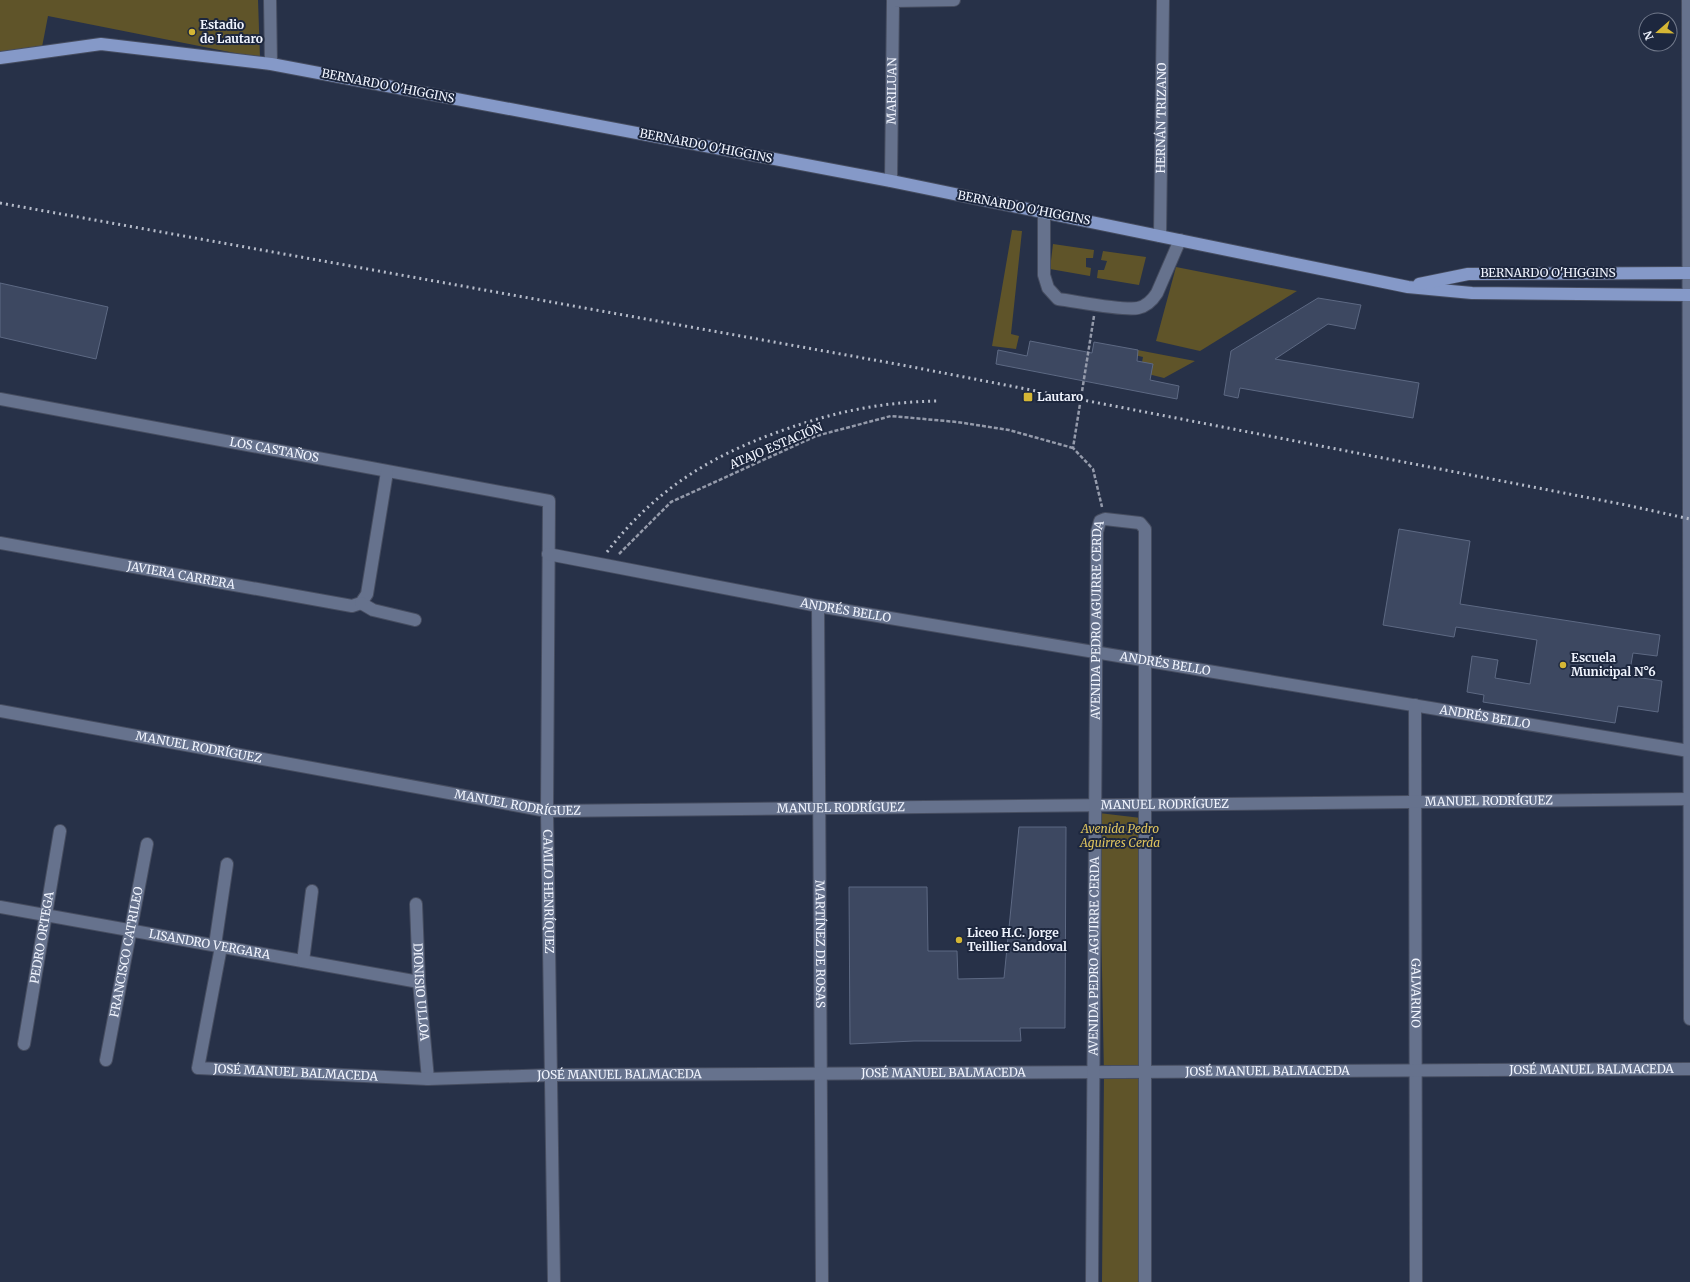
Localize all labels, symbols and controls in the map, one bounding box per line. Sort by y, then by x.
north arrow [1638,12,1678,52]
place label: Estadio de Lautaro [200,17,263,46]
marker: Estadio de Lautaro [187,27,197,37]
text: N [1640,29,1657,42]
street label: MARILUAN [884,57,899,125]
street label: HERNÁN TRIZANO [1153,62,1169,174]
street label: BERNARDO O'HIGGINS [320,65,456,106]
street label: BERNARDO O'HIGGINS [638,125,774,166]
street label: BERNARDO O'HIGGINS [956,187,1092,228]
street label: BERNARDO O'HIGGINS [1480,265,1616,280]
place label: Lautaro [1037,389,1083,404]
marker: Lautaro [1022,391,1034,403]
street label: ATAJO ESTACIÓN [726,419,825,472]
street label: LOS CASTAÑOS [229,434,320,465]
street label: AVENIDA PEDRO AGUIRRE CERDA [1088,518,1107,721]
street label: JAVIERA CARRERA [125,558,237,592]
street label: ANDRÉS BELLO [798,595,893,625]
street label: ANDRÉS BELLO [1118,648,1212,678]
place label: Escuela Municipal N°6 [1571,650,1656,679]
marker: Escuela Municipal N°6 [1558,660,1568,670]
street label: ANDRÉS BELLO [1437,701,1532,732]
street label: MANUEL RODRÍGUEZ [134,728,263,766]
street label: MANUEL RODRÍGUEZ [453,786,581,818]
street label: MANUEL RODRÍGUEZ [1425,792,1553,809]
street label: MANUEL RODRÍGUEZ [1101,796,1229,812]
street label: MANUEL RODRÍGUEZ [777,799,905,816]
park label: Avenida Pedro Aguirres Cerda [1079,821,1160,850]
street label: CAMILO HENRÍQUEZ [540,829,557,954]
street label: AVENIDA PEDRO AGUIRRE CERDA [1086,856,1102,1057]
street label: MARTÍNEZ DE ROSAS [813,880,828,1008]
street label: FRANCISCO CATRILEO [106,885,146,1019]
street label: PEDRO ORTEGA [26,890,57,985]
place label: Liceo H.C. Jorge Teillier Sandoval [967,925,1067,954]
street label: LISANDRO VERGARA [148,926,272,962]
marker: Liceo H.C. Jorge Teillier Sandoval [954,935,964,945]
street label: DIONISIO ULLOA [410,943,432,1042]
street label: GALVARINO [1408,958,1424,1028]
street label: JOSÉ MANUEL BALMACEDA [212,1061,379,1084]
street label: JOSÉ MANUEL BALMACEDA [1508,1061,1674,1077]
street label: JOSÉ MANUEL BALMACEDA [1184,1063,1350,1079]
street label: JOSÉ MANUEL BALMACEDA [860,1064,1026,1080]
street label: JOSÉ MANUEL BALMACEDA [536,1066,702,1082]

